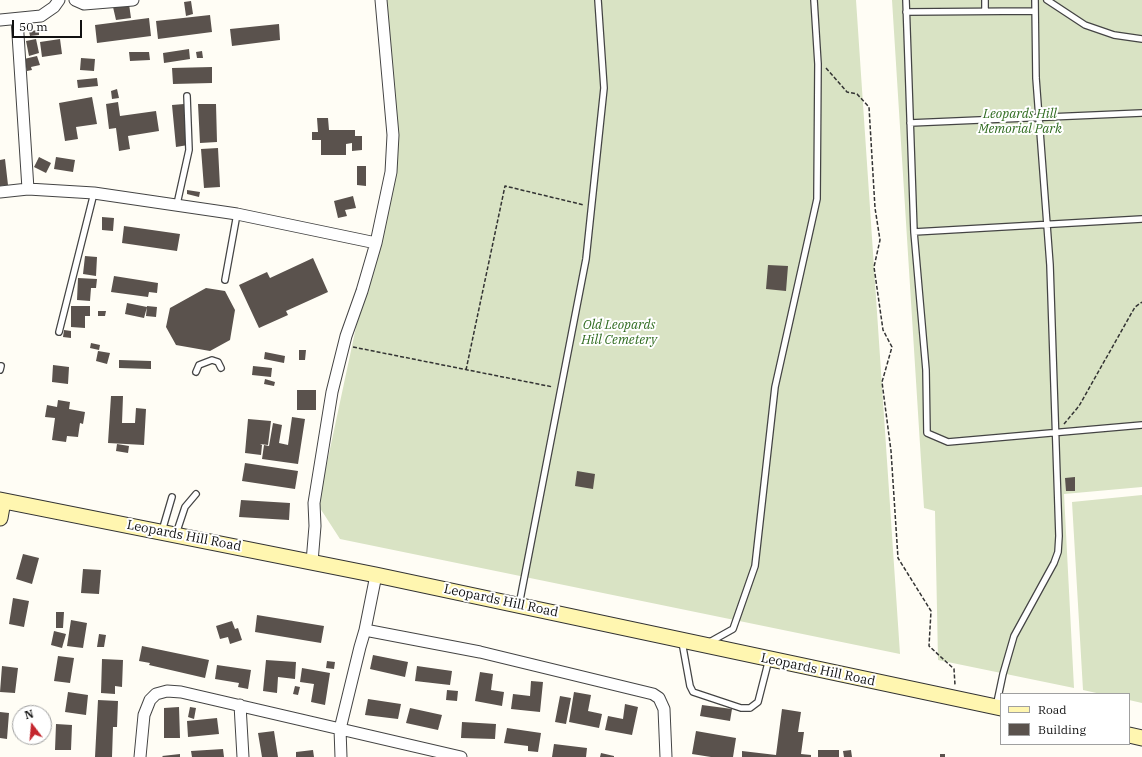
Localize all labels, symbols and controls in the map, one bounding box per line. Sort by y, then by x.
scale bar [14,12,84,38]
text: 50 m [19,19,48,34]
park label: Leopards Hill Memorial Park [978,106,1062,137]
park label: Old Leopards Hill Cemetery [581,317,657,348]
street label: Leopards Hill Road [125,517,243,555]
street label: Leopards Hill Road [442,581,560,621]
street label: Leopards Hill Road [759,650,877,690]
legend [1000,693,1130,745]
text: Road [1038,702,1067,717]
north arrow [12,705,52,745]
text: N [23,707,35,722]
text: Building [1038,722,1086,737]

